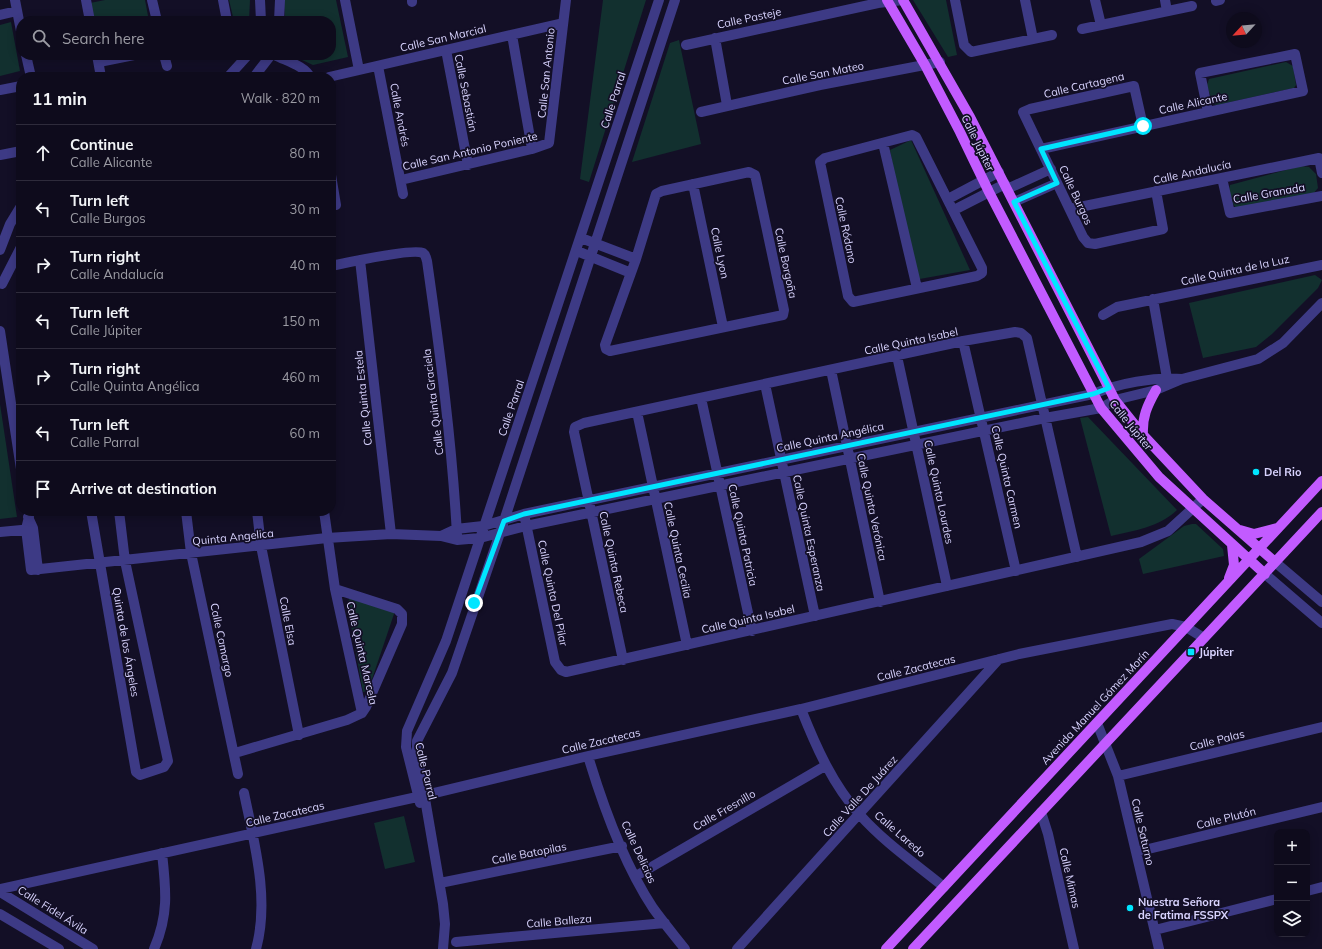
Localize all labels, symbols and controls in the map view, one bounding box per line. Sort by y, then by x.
street label: Calle Pasteje [716,4,782,32]
north arrow [1226,12,1262,48]
search box [16,16,336,60]
street label: Calle San Marcial [399,21,487,55]
icon: search [30,27,52,49]
street label: Calle San Antonio [534,27,558,119]
text: Search here [62,29,144,48]
street label: Calle Sebastián [452,53,480,133]
street label: Calle San Mateo [781,58,865,88]
street label: Calle Cartagena [1042,69,1126,101]
street label: Calle Parral [597,70,629,130]
street label: Calle Andrés [387,82,413,148]
text: 11 min [32,88,87,109]
street label: Calle Alicante [1158,89,1228,117]
text: Walk · 820 m [241,90,320,106]
street label: Calle Júpiter [958,113,998,173]
route start [1134,117,1152,135]
street label: Calle San Antonio Poniente [401,129,539,173]
text: Continue [70,135,133,154]
icon: ahead [32,142,54,164]
text: 80 m [290,145,320,161]
text: Calle Alicante [70,154,152,170]
street label: Calle Andalucía [1152,157,1232,187]
street label: Calle Burgos [1056,163,1096,227]
street label: Calle Granada [1232,180,1306,206]
text: Turn left [70,191,129,210]
street label: Calle Ródano [832,195,860,265]
icon: left [32,198,54,220]
text: 30 m [290,201,320,217]
text: Calle Burgos [70,210,146,226]
street label: Calle Lyon [708,226,732,280]
street label: Calle Borgoña [772,226,800,300]
text: Turn right [70,247,140,266]
street label: Calle Quinta de la Luz [1179,252,1291,288]
icon: right [32,254,54,276]
text: 40 m [290,257,320,273]
text: Calle Andalucía [70,266,164,282]
text: Turn left [70,303,129,322]
icon: left [32,310,54,332]
text: 150 m [282,313,320,329]
text: Calle Júpiter [70,322,142,338]
street label: Calle Quinta Isabel [863,324,959,358]
street label: Calle Quinta Graciela [420,348,446,456]
street label: Calle Quinta Estela [351,350,375,446]
text: Turn right [70,359,140,378]
icon: right [32,366,54,388]
text: 460 m [282,369,320,385]
text: Calle Quinta Angélica [70,378,200,394]
street label: Calle Parral [495,378,527,438]
street label: Calle Júpiter [1106,397,1156,453]
text: Turn left [70,415,129,434]
street label: Calle Quinta Angélica [775,419,885,455]
icon: left [32,422,54,444]
street label: Calle Quinta Carmen [988,424,1026,530]
text: 60 m [290,425,320,441]
text: Calle Parral [70,434,139,450]
street label: Calle Quinta Lourdes [921,439,957,545]
street label: Calle Quinta Verónica [854,452,890,562]
place label: Del Rio [1264,465,1302,479]
marker: Del Rio [1251,467,1261,477]
street label: Calle Quinta Esperanza [790,473,828,593]
icon: arrive [32,478,54,500]
text: Arrive at destination [70,479,217,498]
street label: Calle Quinta Patricia [725,483,761,587]
street label: Calle Quinta Cecilia [661,500,695,600]
street label: Calle Quinta Rebeca [596,510,632,614]
street label: Quinta Angelica [192,526,274,548]
street label: Calle Quinta Del Pilar [535,539,571,647]
street label: Quinta de los Ángeles [109,586,143,698]
route end [465,594,483,612]
street label: Calle Elsa [276,596,300,646]
street label: Calle Quinta Marcela [343,600,381,706]
street label: Calle Quinta Isabel [700,601,796,637]
street label: Calle Camargo [207,602,237,678]
place label: Júpiter [1199,645,1234,659]
street label: Avenida Manuel Gómez Morín [1038,647,1152,767]
marker: Júpiter [1186,647,1196,657]
street label: Calle Zacatecas [875,651,957,685]
street label: Calle Zacatecas [560,725,642,757]
street label: Calle Palas [1188,726,1246,754]
street label: Calle Parral [412,741,440,801]
street label: Calle Valle De Juárez [820,752,901,840]
street label: Calle Fresnillo [690,786,758,834]
street label: Calle Saturno [1128,797,1158,867]
street label: Calle Zacatecas [244,798,326,830]
street label: Calle Plutón [1195,804,1257,832]
street label: Calle Laredo [871,808,929,860]
street label: Calle Delicias [618,818,660,886]
map controls [1274,829,1310,937]
button: + [1274,829,1310,865]
street label: Calle Batopilas [490,839,568,867]
street label: Calle Mimas [1056,846,1084,910]
button: − [1274,865,1310,901]
street label: Calle Fidel Ávila [15,883,91,937]
place label: Nuestra Señora de Fatima FSSPX [1138,895,1229,922]
button: layers [1274,901,1310,937]
marker: Nuestra Señora de Fatima FSSPX [1125,903,1135,913]
street label: Calle Balleza [526,911,592,931]

